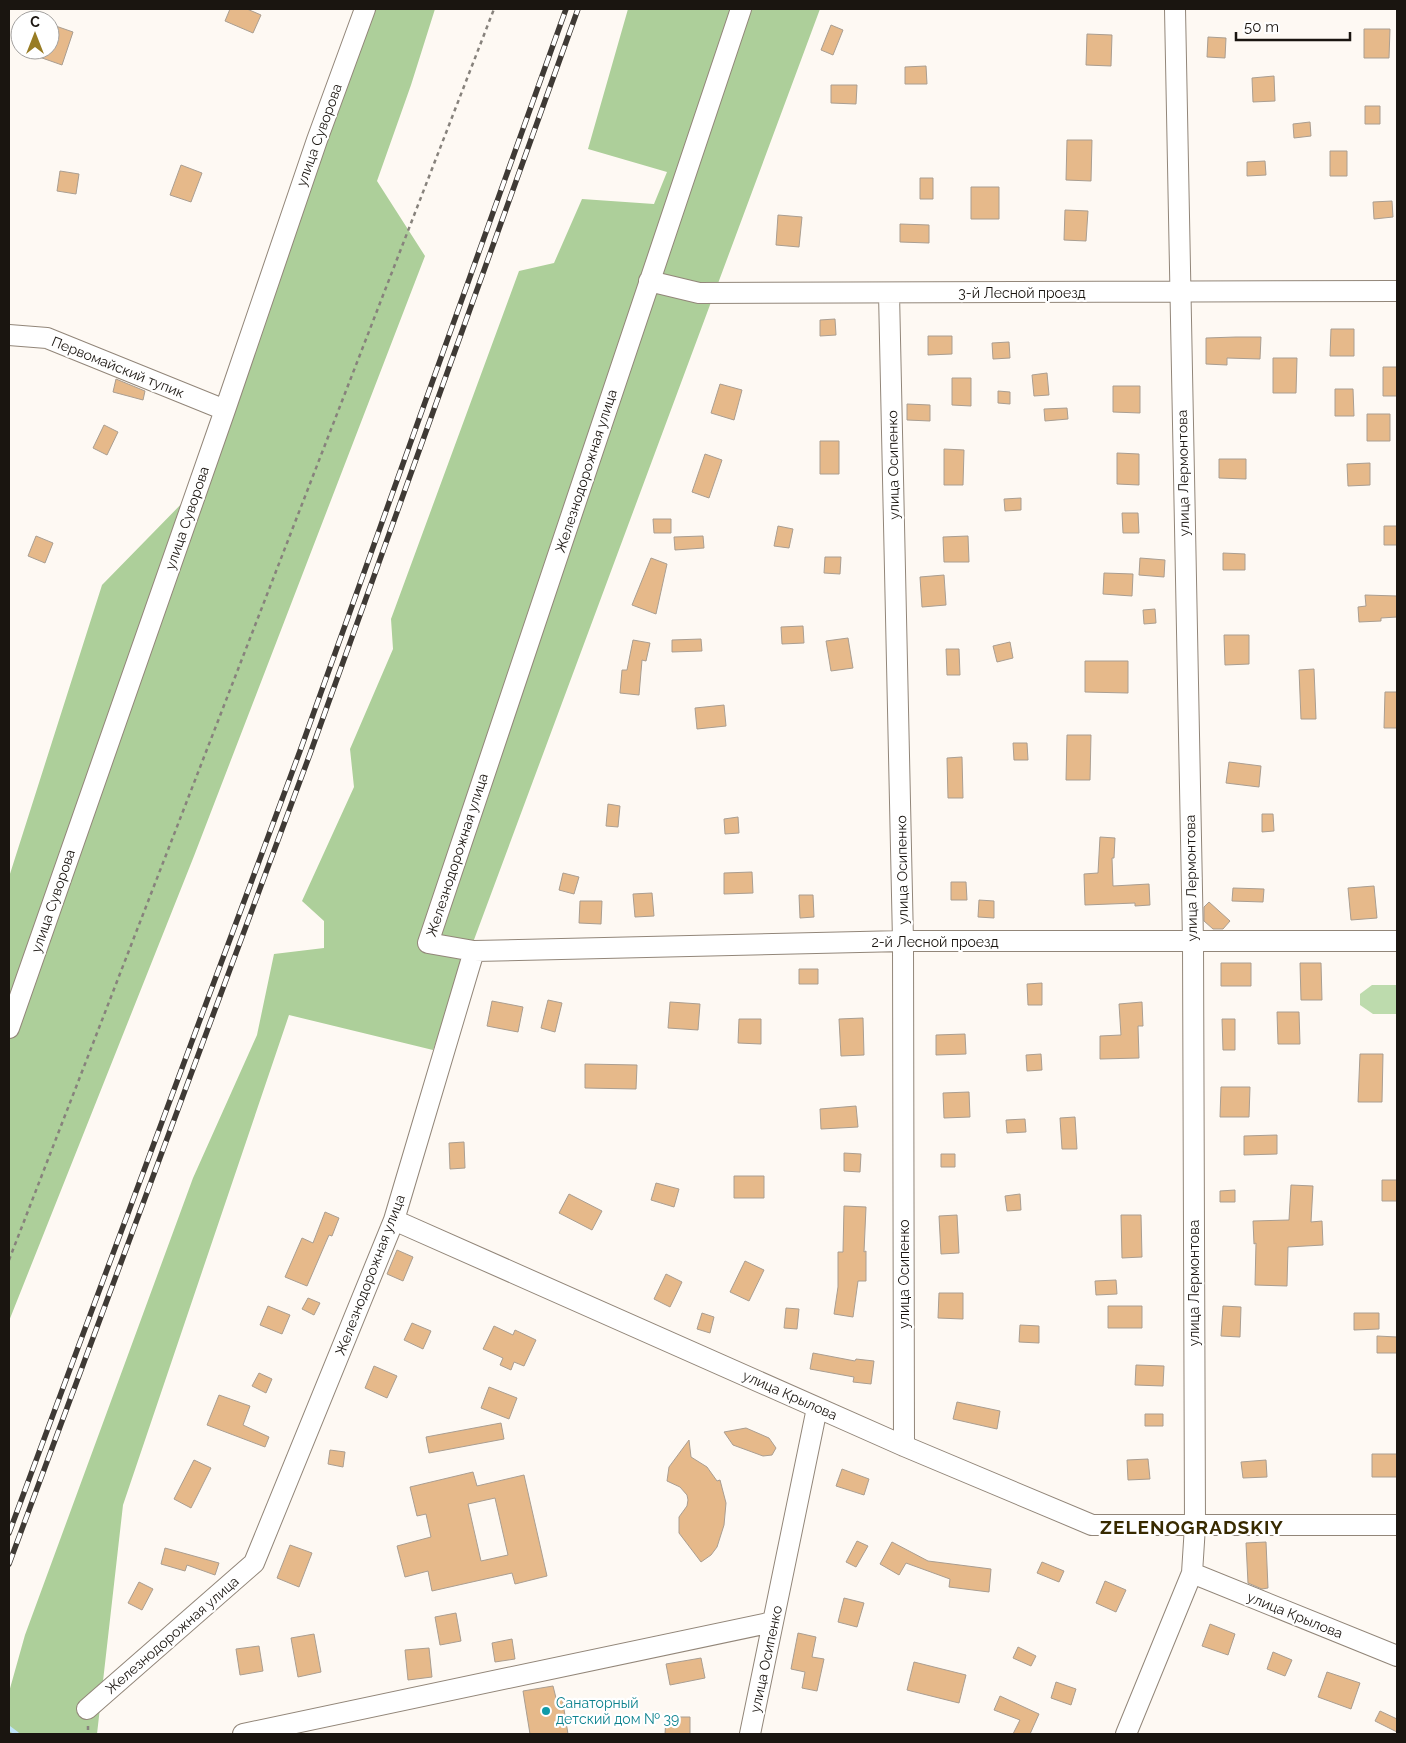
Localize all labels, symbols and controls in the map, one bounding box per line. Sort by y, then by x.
north arrow [10,10,60,60]
scale bar [1236,10,1350,42]
text: С [30,14,40,30]
text: 50 m [1244,18,1279,36]
street label: улица Суворова [293,81,345,189]
street label: 3-й Лесной проезд [958,285,1086,301]
street label: Первомайский тупик [49,333,187,401]
street label: Железнодорожная улица [552,387,620,555]
street label: улица Осипенко [884,410,902,520]
street label: улица Лермонтова [1174,410,1192,536]
street label: улица Суворова [162,464,212,572]
street label: Железнодорожная улица [423,771,491,939]
street label: улица Осипенко [893,815,911,925]
street label: улица Лермонтова [1182,815,1200,941]
street label: улица Суворова [28,847,78,955]
street label: 2-й Лесной проезд [871,934,999,950]
street label: Железнодорожная улица [332,1192,408,1358]
street label: улица Осипенко [896,1219,912,1329]
street label: улица Лермонтова [1186,1220,1202,1346]
street label: улица Крылова [740,1367,840,1423]
district label: ZELENOGRADSKIY [1100,1516,1284,1538]
street label: Железнодорожная улица [102,1573,242,1697]
street label: улица Крылова [1245,1589,1345,1641]
street label: улица Осипенко [747,1604,785,1714]
place label: Санаторный детский дом № 39 [556,1695,679,1727]
marker: Санаторный детский дом № 39 [540,1705,552,1717]

